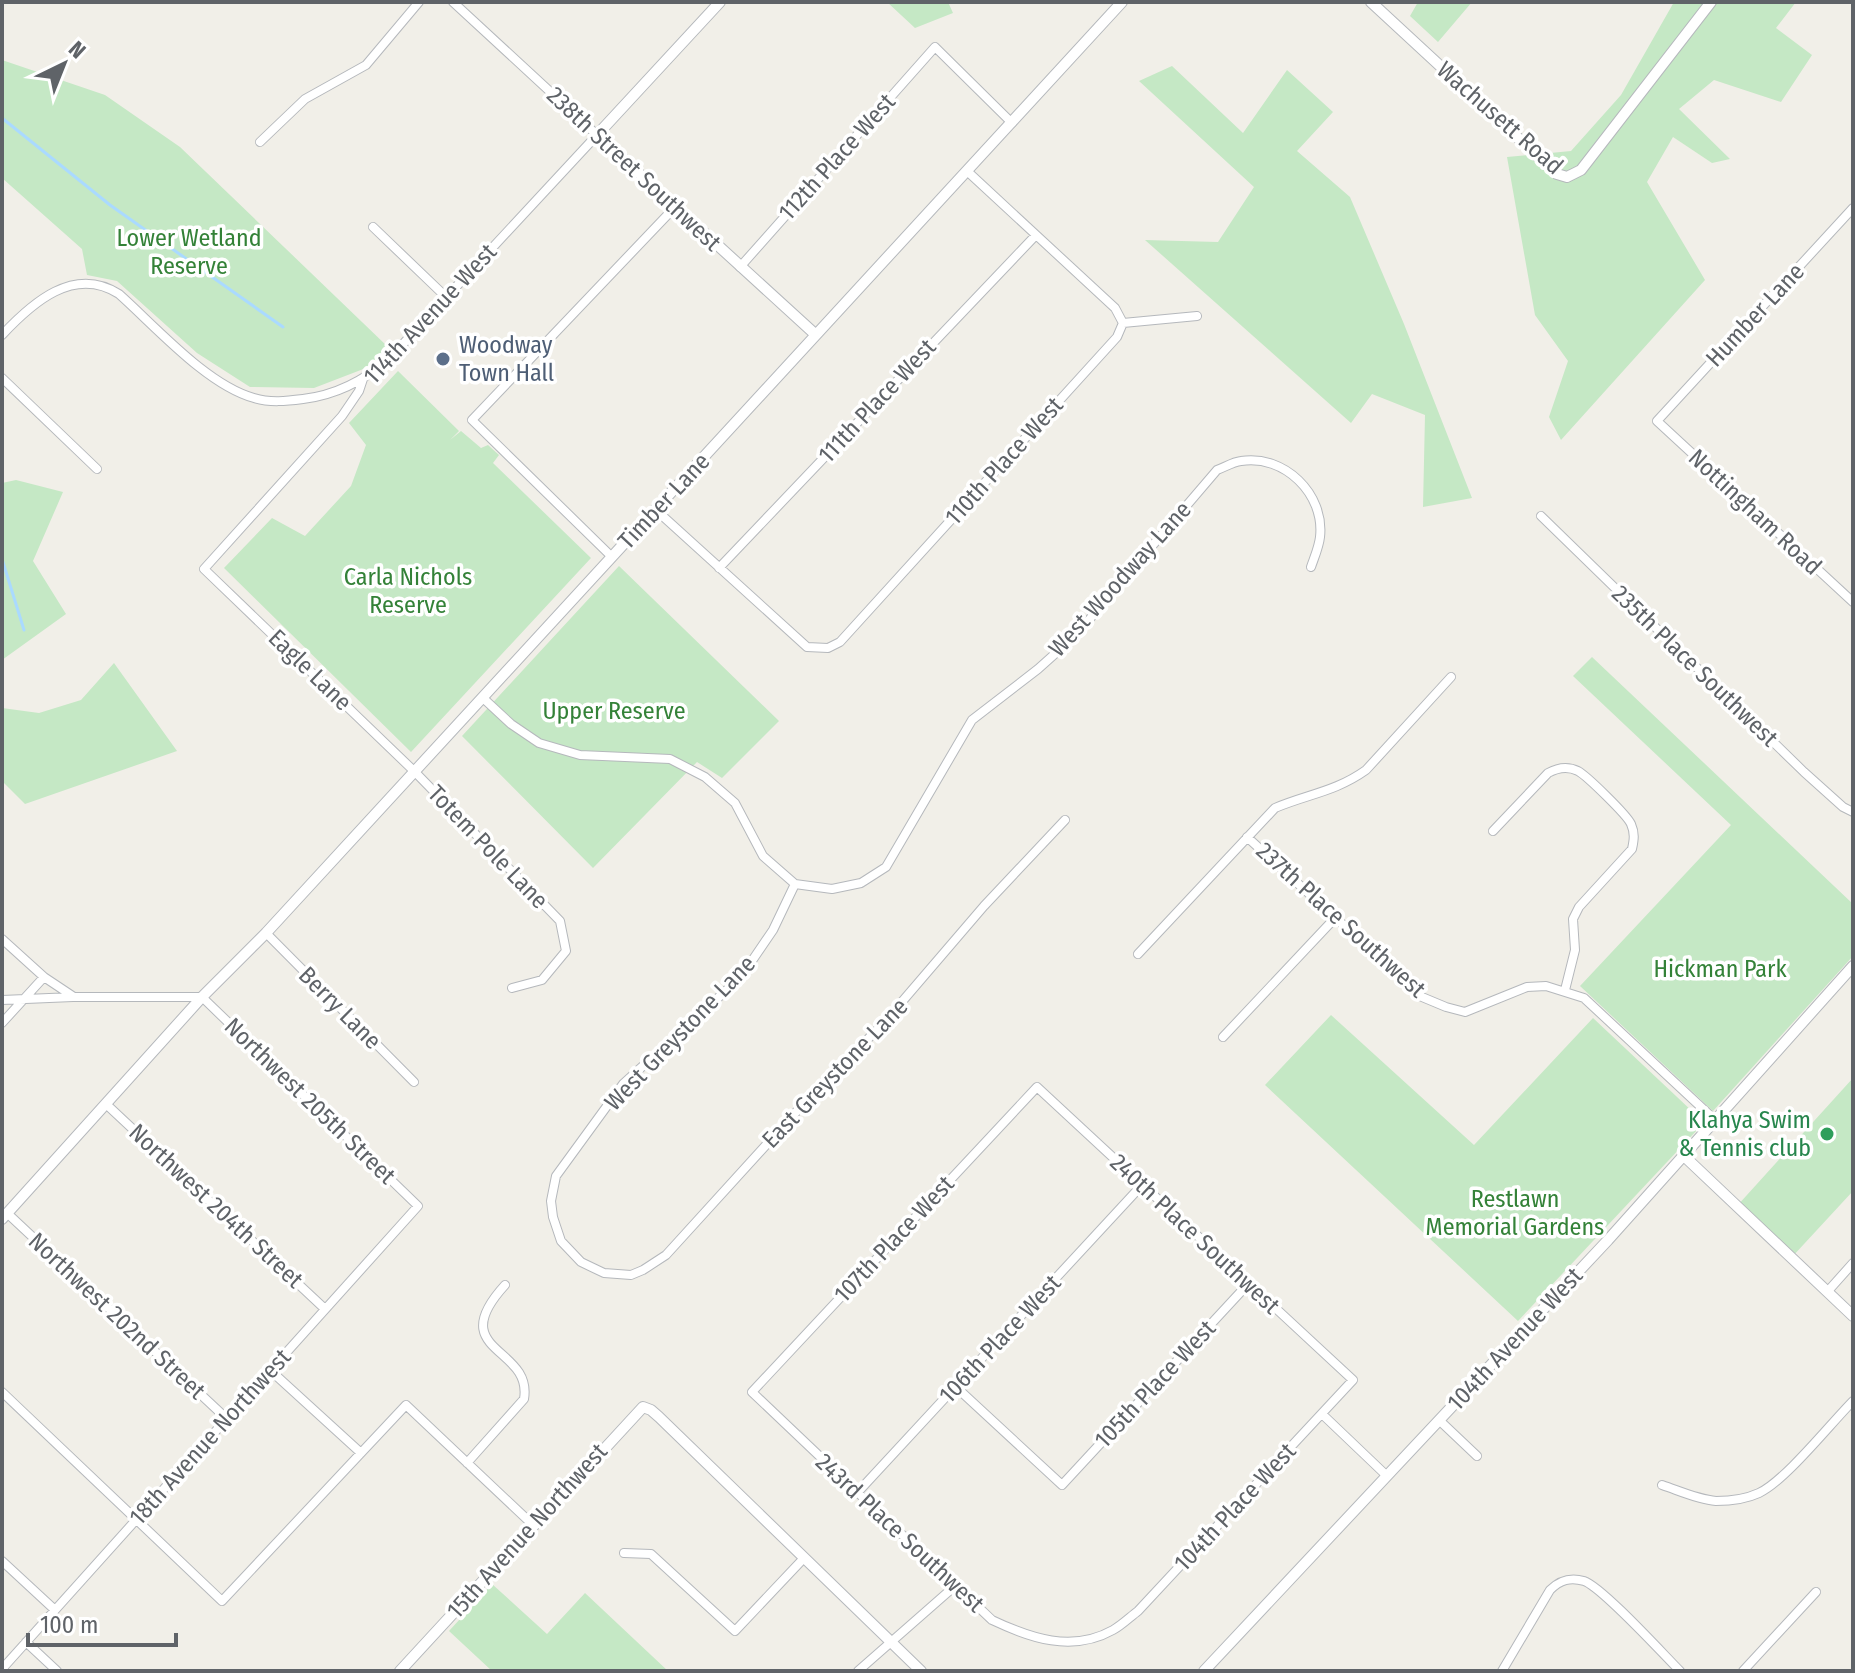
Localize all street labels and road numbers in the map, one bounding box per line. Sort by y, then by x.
street label: Wachusett Road [1431,56,1569,180]
street label: 238th Street Southwest [541,81,727,257]
street label: 112th Place West [773,88,901,226]
street label: 114th Avenue West [358,238,502,390]
street label: Humber Lane [1700,258,1810,372]
street label: 111th Place West [813,333,941,469]
street label: 110th Place West [939,391,1069,531]
street label: Nottingham Road [1683,443,1827,581]
street label: Timber Lane [613,447,715,555]
street label: West Woodway Lane [1043,496,1197,662]
street label: 235th Place Southwest [1606,580,1784,752]
street label: Eagle Lane [263,624,357,716]
street label: Totem Pole Lane [422,779,554,915]
street label: 237th Place Southwest [1251,837,1431,1003]
street label: West Greystone Lane [599,950,761,1116]
street label: Berry Lane [293,961,387,1055]
street label: East Greystone Lane [756,992,914,1154]
street label: Northwest 205th Street [219,1012,401,1190]
street label: Northwest 204th Street [123,1118,309,1294]
street label: 240th Place Southwest [1105,1148,1286,1320]
street label: 107th Place West [828,1170,960,1308]
street label: Northwest 202nd Street [23,1227,211,1405]
street label: 104th Avenue West [1442,1262,1588,1416]
street label: 106th Place West [933,1269,1067,1409]
street label: 105th Place West [1089,1314,1221,1454]
street label: 18th Avenue Northwest [124,1343,296,1531]
street label: 104th Place West [1169,1437,1302,1577]
street label: 15th Avenue Northwest [441,1438,613,1624]
street label: 243rd Place Southwest [810,1448,990,1618]

